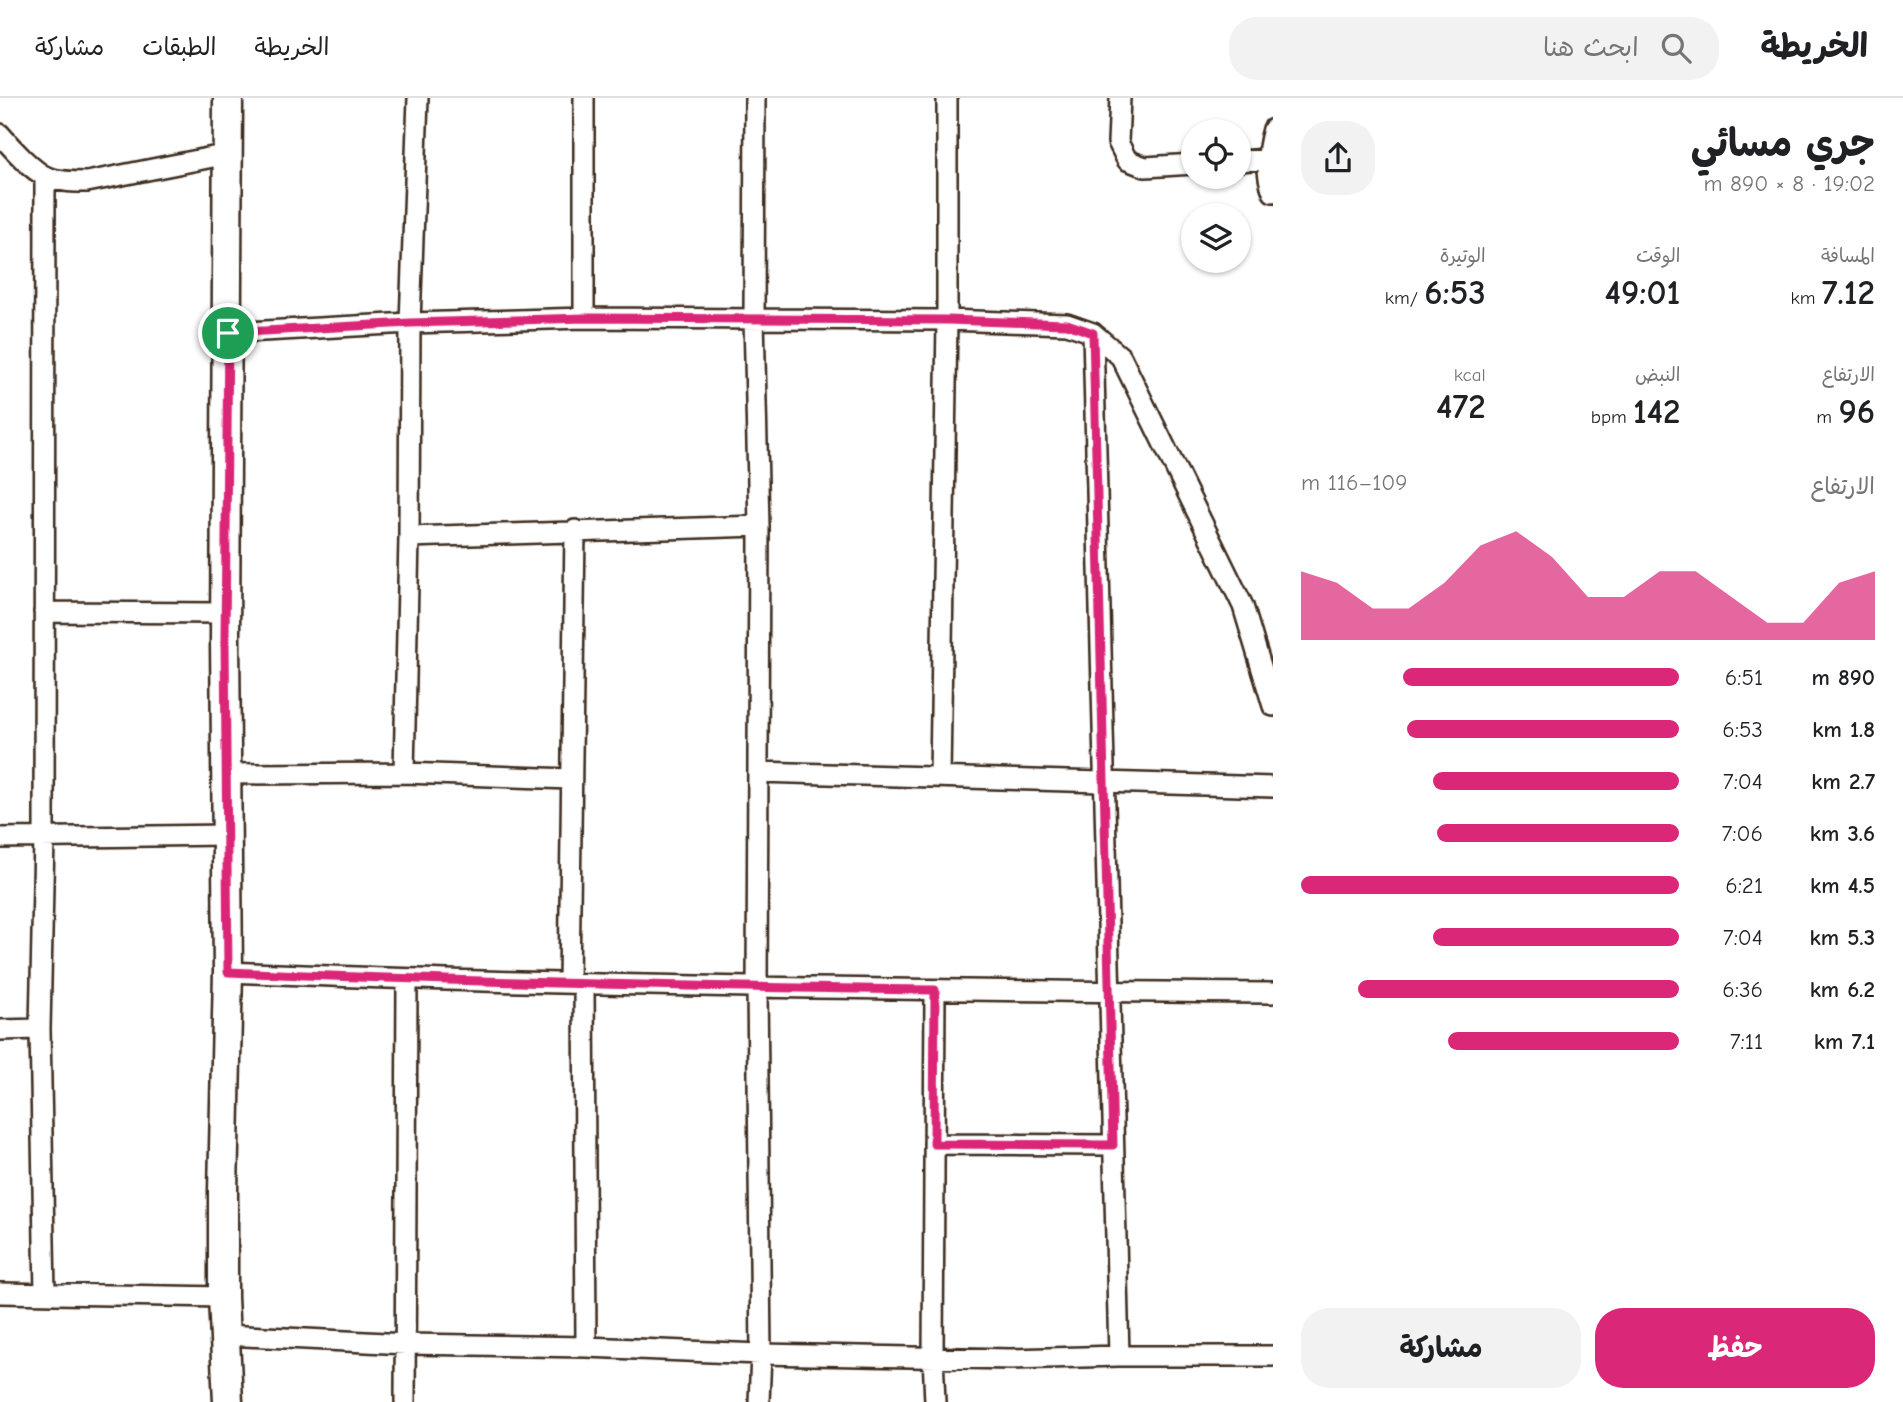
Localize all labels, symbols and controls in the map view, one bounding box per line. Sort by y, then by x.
search box [1229,17,1719,80]
text: الخريطة [1761,27,1868,65]
icon: search [1657,29,1695,67]
text: مشاركة [35,33,104,61]
text: الطبقات [142,33,217,61]
text: الخريطة [255,33,329,61]
text: ابحث هنا [1543,33,1639,63]
map controls [1181,119,1251,273]
button: locate [1181,119,1251,189]
button: share [1301,121,1375,195]
text: جري مسائي [1691,122,1875,166]
text: 19:02 · 8 × 890 m [1703,170,1875,197]
button: layers [1181,203,1251,273]
text: الوتيرة [1440,245,1486,267]
text: الوقت [1636,245,1680,267]
text: المسافة [1821,245,1875,267]
text: 6:53 [1424,272,1486,313]
text: 49:01 [1605,272,1680,313]
text: 7.12 [1822,272,1875,313]
text: /km [1385,287,1424,309]
text: km [1790,287,1822,309]
pin [198,303,258,363]
icon: arrive [209,314,247,352]
text: kcal [1454,364,1486,386]
text: النبض [1635,364,1680,386]
text: الارتفاع [1822,364,1875,386]
text: 472 [1436,386,1486,427]
text: 142 [1633,391,1680,432]
text: 96 [1838,391,1875,432]
text: bpm [1591,406,1633,428]
text: m [1816,406,1838,428]
text: 109–116 m [1301,469,1408,496]
text: الارتفاع [1811,473,1875,500]
text: 6:51 [1725,664,1763,691]
text: 890 m [1812,664,1875,691]
text: 6:53 [1722,716,1763,743]
text: 1.8 km [1812,716,1875,743]
text: 7:04 [1723,768,1763,795]
text: 2.7 km [1811,768,1875,795]
text: 7:06 [1721,820,1763,847]
text: 3.6 km [1810,820,1875,847]
text: 6:21 [1725,872,1763,899]
text: 4.5 km [1810,872,1875,899]
text: 7:04 [1723,924,1763,951]
text: 5.3 km [1810,924,1875,951]
text: 6:36 [1722,976,1763,1003]
text: 6.2 km [1810,976,1875,1003]
text: 7:11 [1730,1028,1763,1055]
text: 7.1 km [1814,1028,1875,1055]
button: مشاركة [1301,1308,1581,1388]
button: حفظ [1595,1308,1875,1388]

